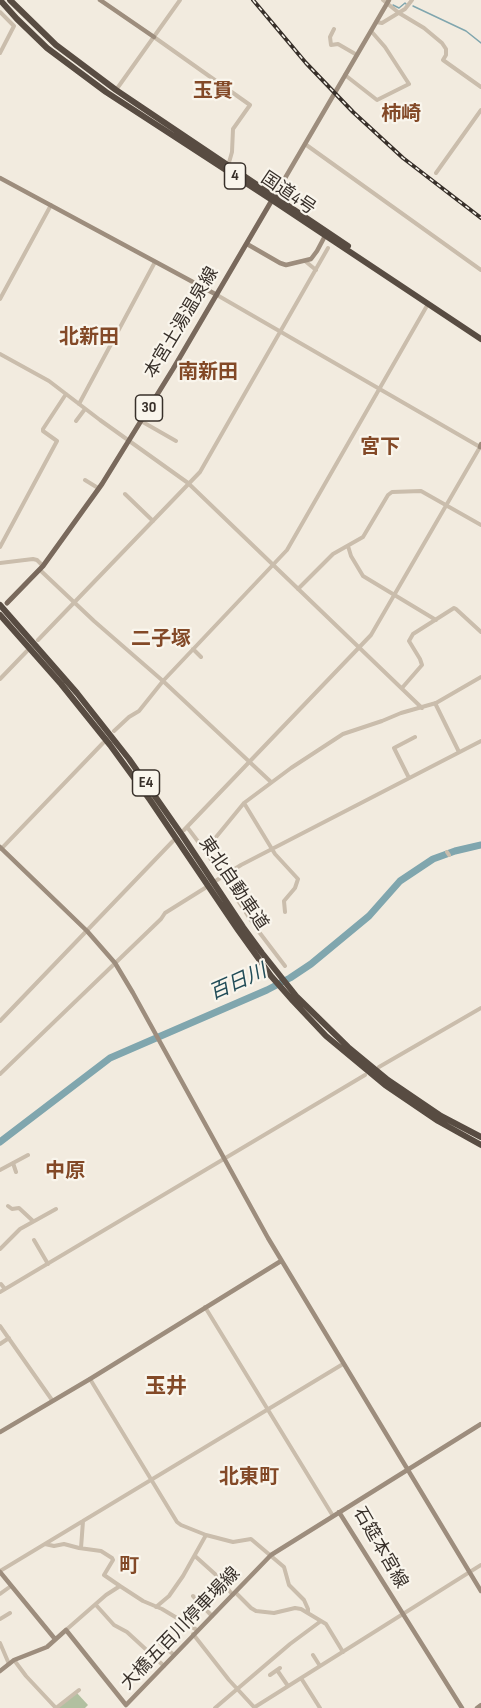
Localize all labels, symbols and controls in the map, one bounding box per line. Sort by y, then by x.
district label: 玉貫 [193,80,233,104]
district label: 柿崎 [381,103,421,127]
road number: 4 [224,163,246,189]
street label: 国道4号 [256,168,320,220]
street label: 本宮土湯温泉線 [140,263,224,383]
district label: 北新田 [59,326,119,350]
district label: 南新田 [178,361,238,385]
road number: 30 [136,395,162,421]
district label: 宮下 [360,436,400,460]
district label: 二子塚 [131,628,191,652]
road number: E4 [132,770,160,796]
street label: 東北自動車道 [194,833,272,935]
water label: 百日川 [206,960,270,1006]
district label: 中原 [45,1160,85,1184]
district label: 玉井 [145,1375,187,1401]
district label: 北東町 [219,1466,279,1490]
street label: 石筵本宮線 [348,1504,412,1592]
district label: 町 [119,1555,139,1579]
street label: 大橋五百川停車場線 [117,1563,245,1695]

